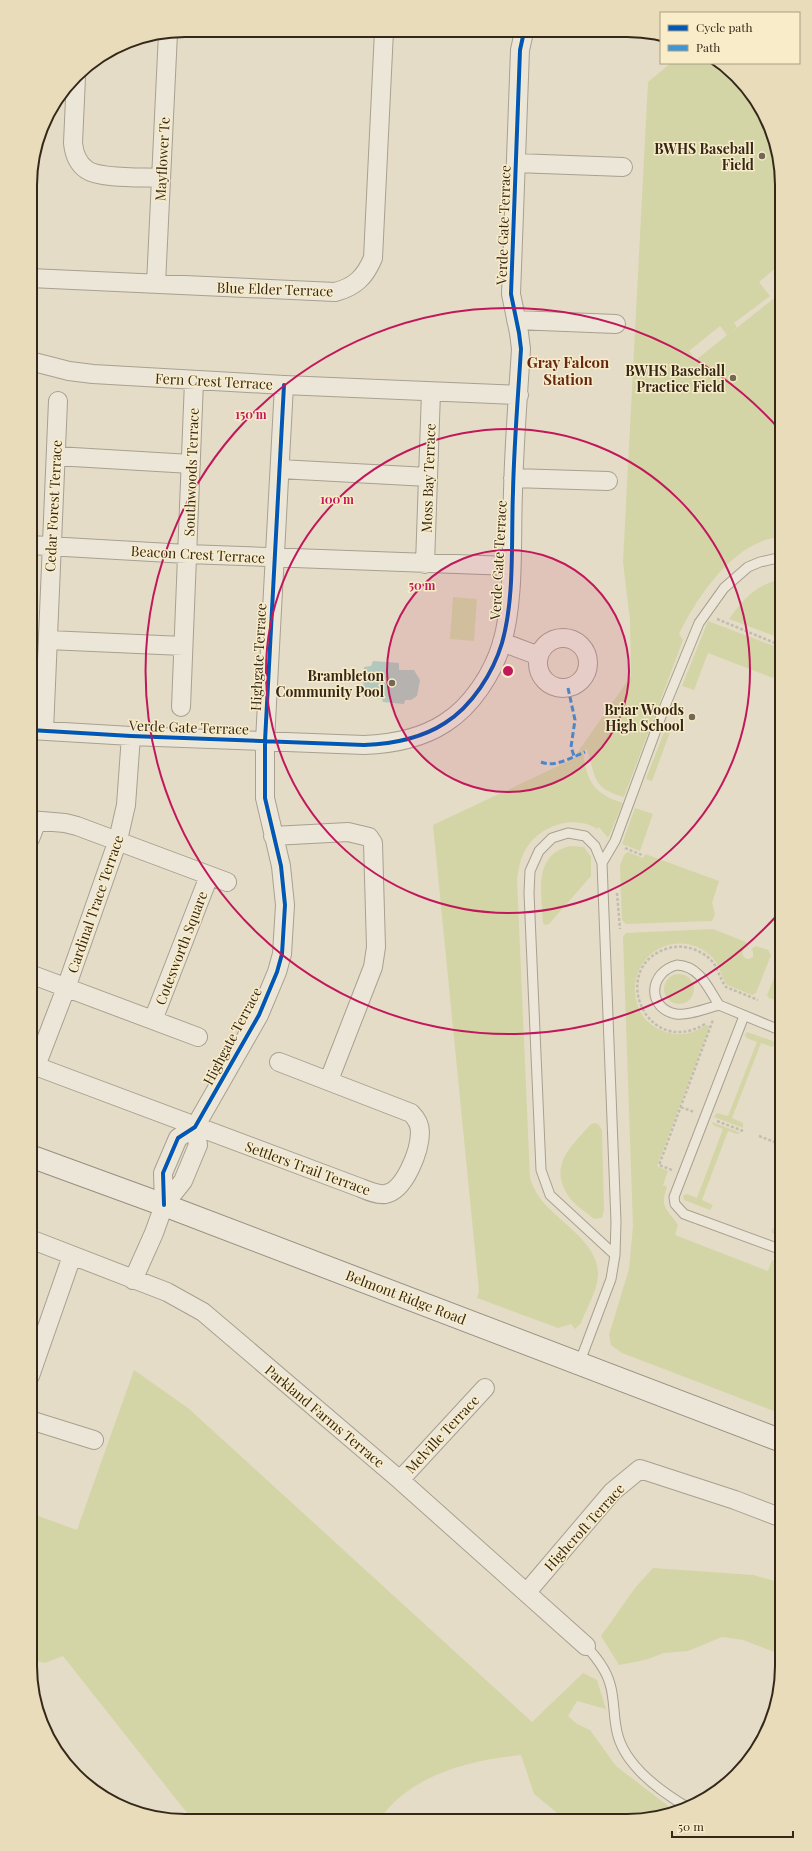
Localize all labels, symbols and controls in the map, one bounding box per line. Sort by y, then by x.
legend [660,12,800,64]
text: Cycle path [696,19,753,35]
text: Path [696,39,720,55]
street label: Mayflower Te [150,117,174,201]
place label: BWHS Baseball Field [654,139,755,174]
marker: BWHS Baseball Field [757,151,767,161]
street label: Verde Gate Terrace [491,165,515,286]
street label: Blue Elder Terrace [216,277,334,301]
district label: Gray Falcon Station [527,352,610,389]
place label: BWHS Baseball Practice Field [625,361,726,396]
street label: Fern Crest Terrace [155,368,273,394]
marker: BWHS Baseball Practice Field [728,373,738,383]
text: 150 m [235,406,267,422]
street label: Southwoods Terrace [179,407,203,537]
street label: Moss Bay Terrace [417,423,439,533]
street label: Cedar Forest Terrace [40,439,66,573]
text: 100 m [320,491,354,507]
street label: Verde Gate Terrace [485,500,511,621]
street label: Beacon Crest Terrace [130,541,266,567]
text: 50 m [409,577,436,593]
street label: Highgate Terrace [246,603,270,711]
centre of rings [501,664,515,678]
place label: Brambleton Community Pool [276,666,385,701]
marker: Brambleton Community Pool [387,678,397,688]
place label: Briar Woods High School [604,700,685,735]
marker: Briar Woods High School [687,712,697,722]
street label: Verde Gate Terrace [128,715,249,739]
street label: Cardinal Trace Terrace [62,832,128,976]
street label: Cotesworth Square [151,888,211,1008]
street label: Highgate Terrace [198,984,266,1088]
street label: Settlers Trail Terrace [243,1136,373,1200]
street label: Belmont Ridge Road [343,1265,469,1329]
street label: Parkland Farms Terrace [261,1360,389,1472]
street label: Melville Terrace [401,1391,483,1477]
street label: Highcroft Terrace [540,1479,628,1575]
scale bar [672,1813,793,1839]
text: 50 m [678,1818,704,1834]

